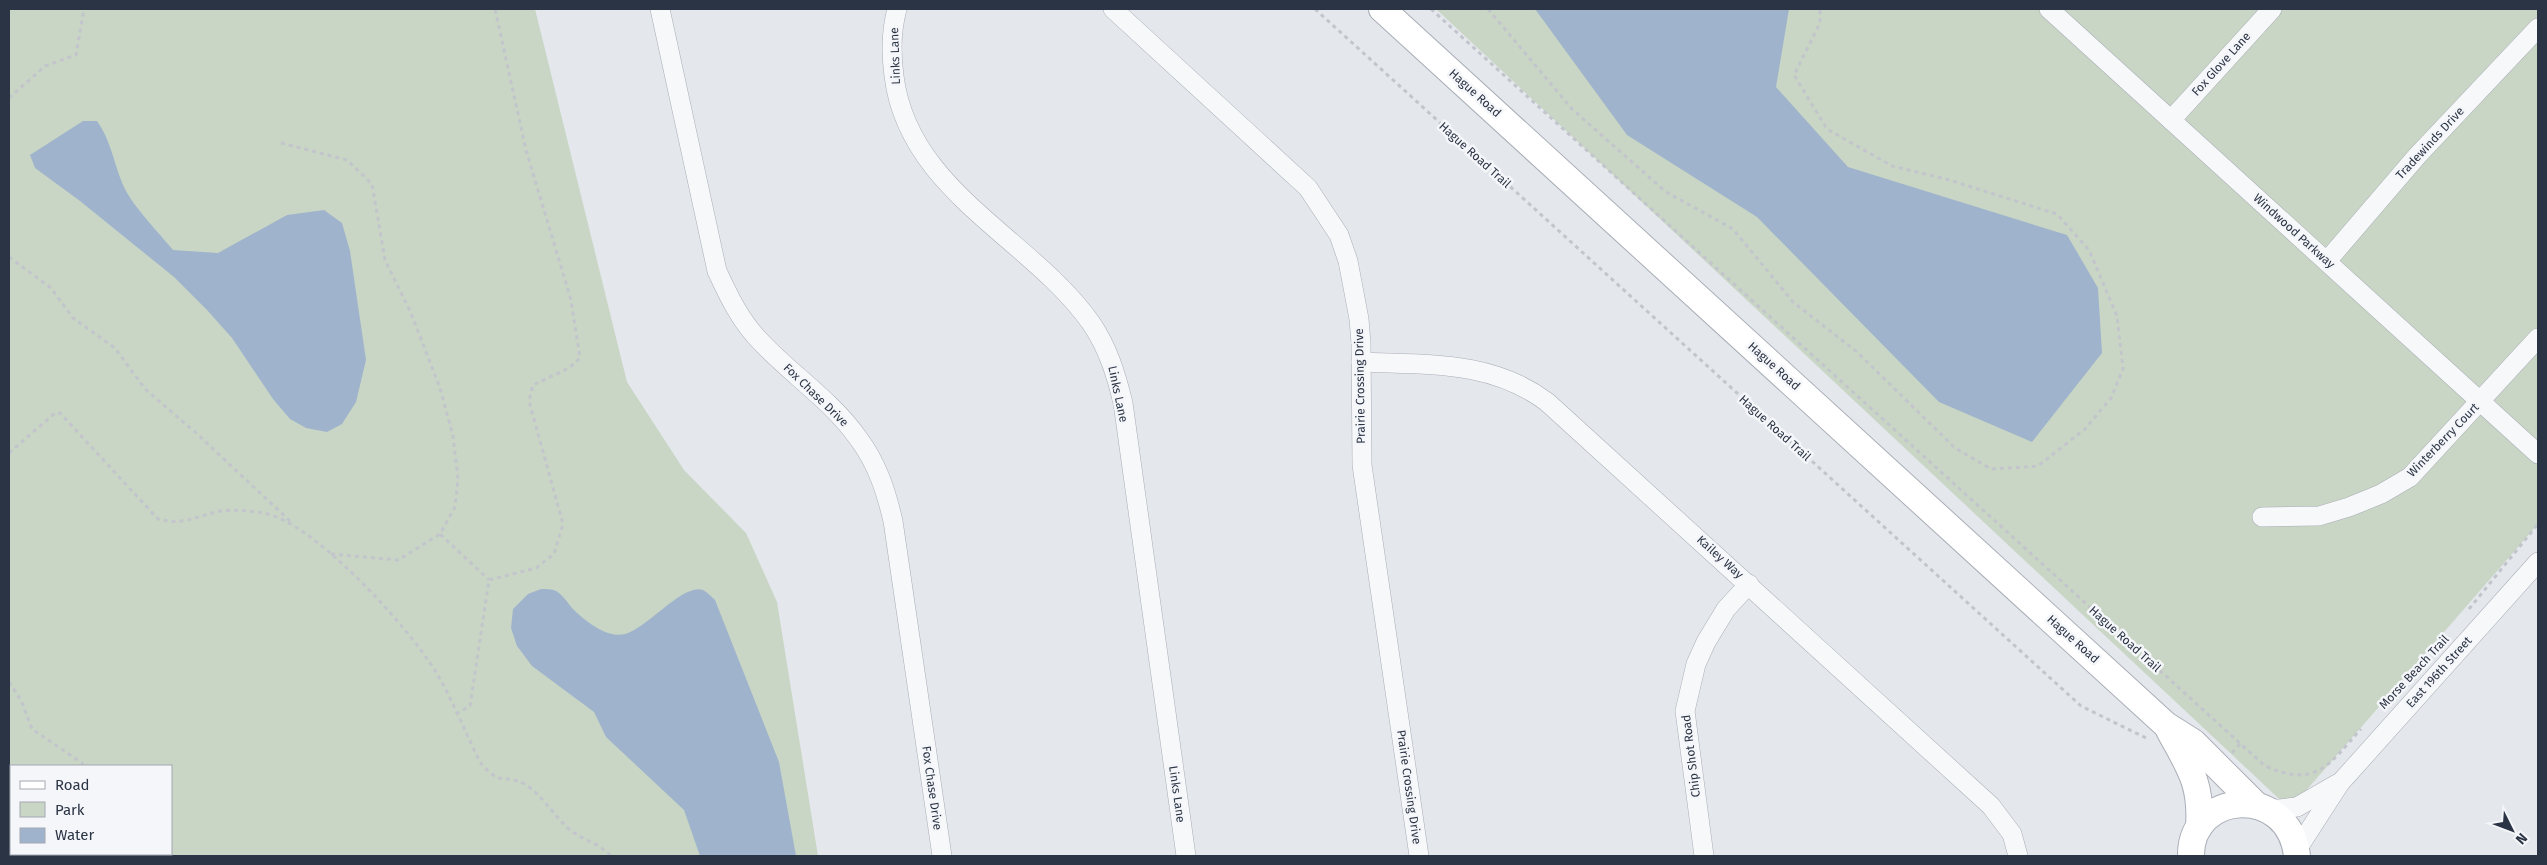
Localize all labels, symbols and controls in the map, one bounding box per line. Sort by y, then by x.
street label: Links Lane [887,27,903,85]
street label: Fox Glove Lane [2189,29,2253,99]
street label: Hague Road [1446,66,1504,120]
street label: Tradewinds Drive [2393,104,2467,182]
street label: Hague Road Trail [1436,119,1514,191]
street label: Windwood Parkway [2250,191,2338,271]
street label: Prairie Crossing Drive [1352,328,1368,444]
street label: Hague Road [1745,339,1803,393]
street label: Fox Chase Drive [781,360,851,430]
street label: Links Lane [1105,365,1131,423]
street label: Hague Road Trail [1736,392,1814,464]
street label: Winterberry Court [2404,400,2482,480]
street label: Kailey Way [1694,532,1746,582]
street label: Hague Road Trail [2086,603,2164,675]
street label: Hague Road [2044,612,2102,666]
street label: Morse Beach Trail [2376,632,2452,712]
street label: East 196th Street [2403,633,2475,710]
street label: Chip Shot Road [1679,714,1703,798]
street label: Prairie Crossing Drive [1394,729,1424,845]
street label: Fox Chase Drive [919,745,945,831]
legend [10,765,172,855]
street label: Links Lane [1166,765,1188,823]
text: Road [55,776,90,794]
text: Park [55,801,85,819]
north arrow [2487,805,2537,855]
text: Water [55,826,94,844]
text: N [2512,829,2531,848]

